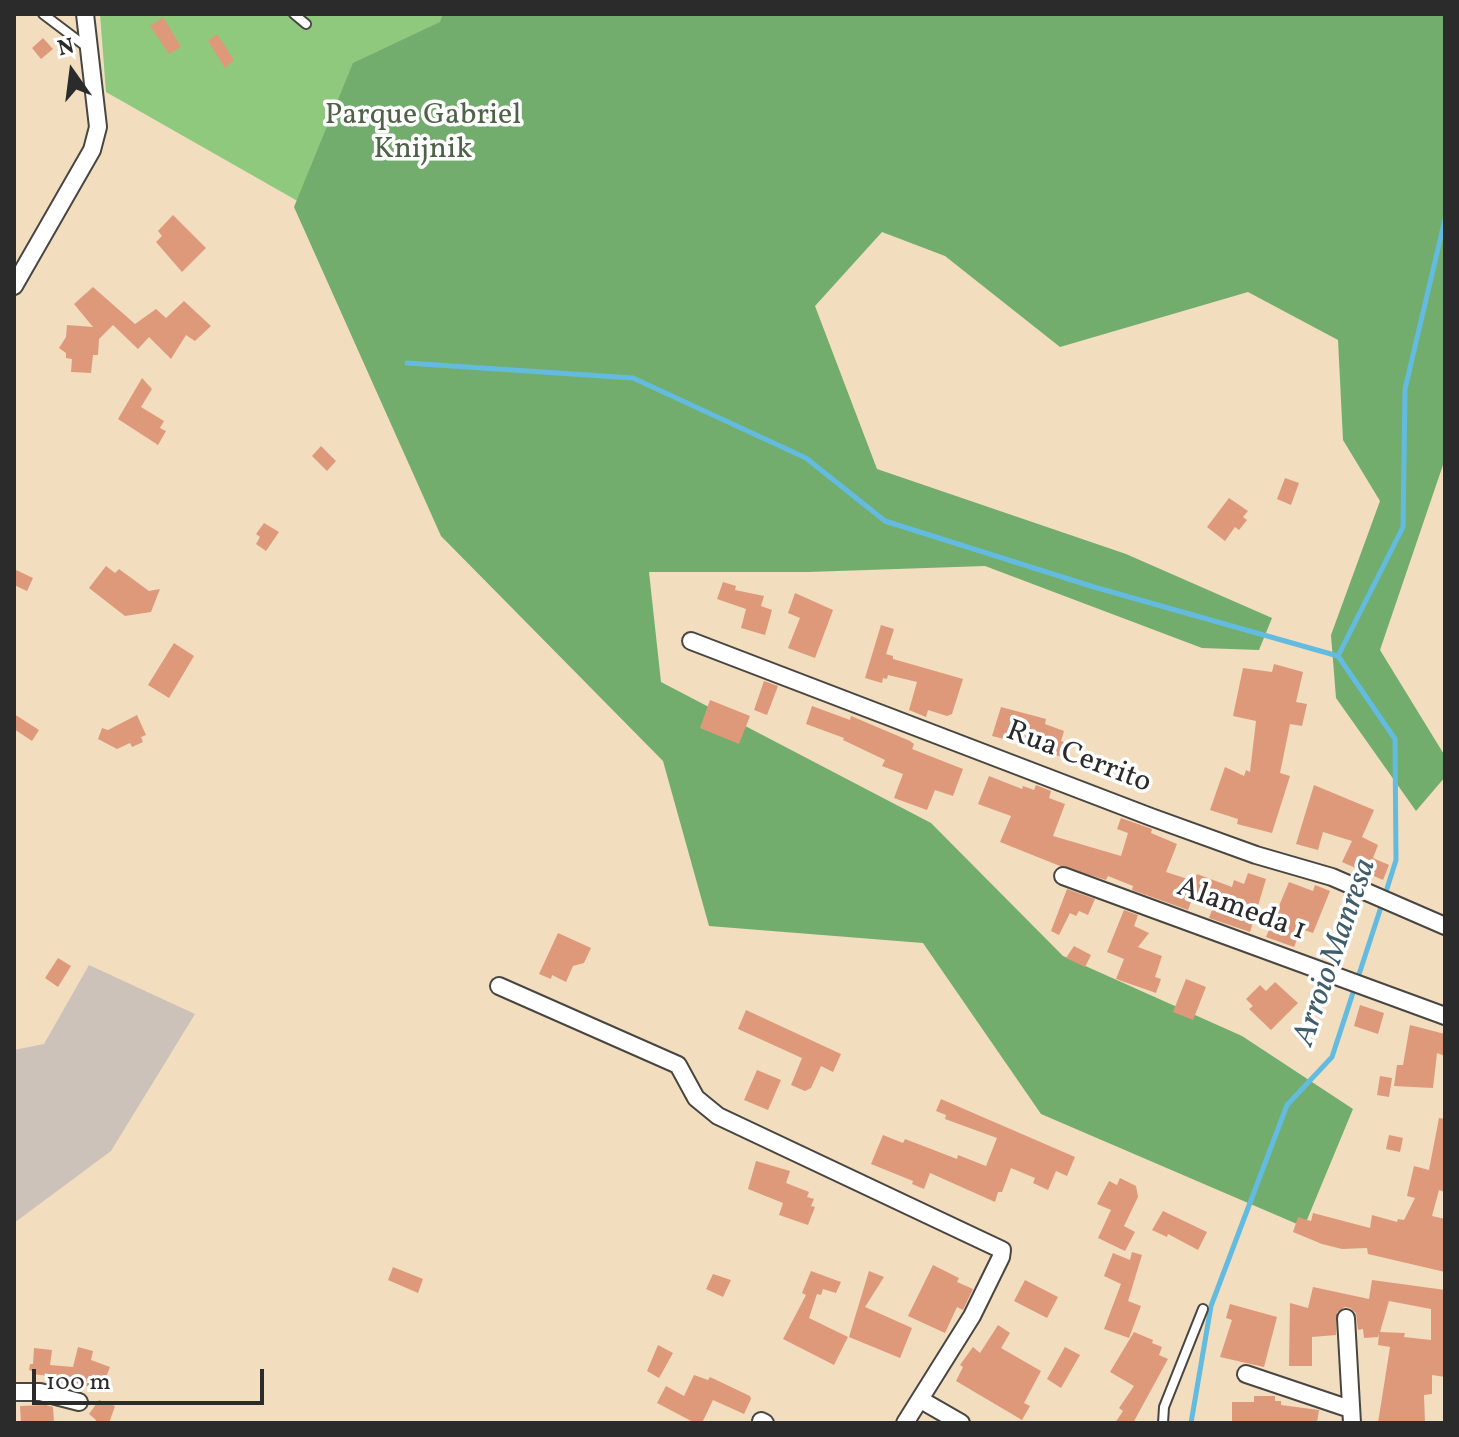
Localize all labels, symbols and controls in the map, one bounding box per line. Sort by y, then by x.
text: N [55,31,78,65]
north arrow [32,32,112,112]
park label: Parque Gabriel Knijnik [325,99,521,170]
street label: Rua Cerrito [1000,715,1156,803]
water label: Arroio Manresa [1287,854,1387,1052]
street label: Alameda 1 [1171,871,1311,951]
scale bar [36,1353,268,1403]
text: 100 m [46,1366,111,1400]

